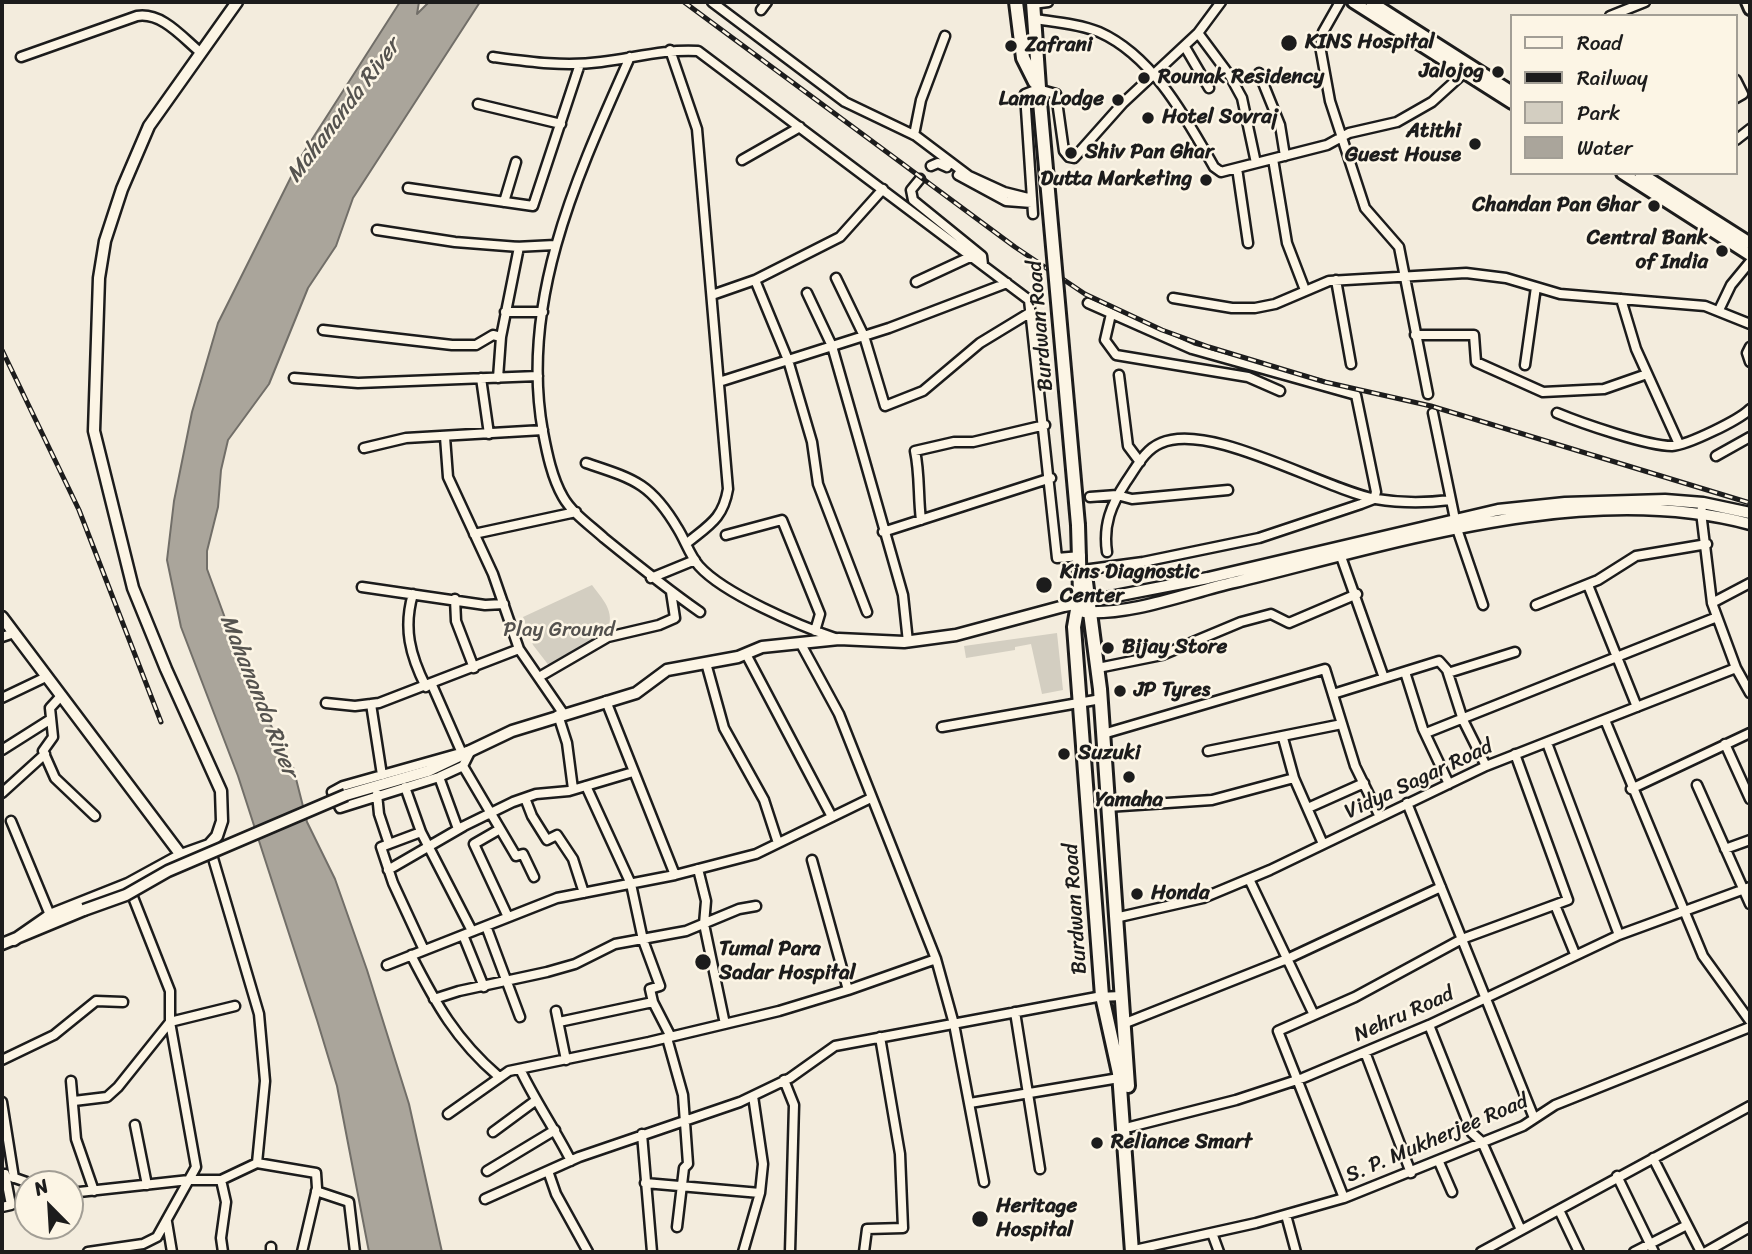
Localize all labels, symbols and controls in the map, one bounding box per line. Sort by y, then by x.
legend [1510,14,1738,175]
text: Road [1577,24,1622,62]
place label: KINS Hospital [1305,30,1435,56]
place label: Zafrani [1025,33,1093,59]
marker: KINS Hospital [1279,33,1299,53]
water label: Mahananda River [281,34,407,188]
marker: Zafrani [1003,38,1019,54]
place label: Jalojog [1419,59,1484,85]
text: Railway [1577,59,1648,97]
marker: Jalojog [1490,64,1506,80]
place label: Rounak Residency [1158,65,1324,91]
marker: Rounak Residency [1136,70,1152,86]
place label: Lama Lodge [999,87,1104,113]
marker: Lama Lodge [1110,92,1126,108]
text: Park [1577,94,1620,132]
place label: Hotel Sovraj [1162,105,1278,131]
marker: Hotel Sovraj [1140,110,1156,126]
place label: Atithi Guest House [1345,119,1461,169]
text: Water [1577,129,1632,167]
marker: Atithi Guest House [1467,136,1483,152]
place label: Shiv Pan Ghar [1085,140,1214,166]
marker: Shiv Pan Ghar [1063,145,1079,161]
place label: Dutta Marketing [1040,167,1192,193]
marker: Dutta Marketing [1198,172,1214,188]
place label: Chandan Pan Ghar [1472,193,1640,219]
marker: Chandan Pan Ghar [1646,198,1662,214]
place label: Central Bank of India [1587,226,1708,276]
marker: Central Bank of India [1714,243,1730,259]
street label: Burdwan Road [1023,260,1059,392]
place label: Kins Diagnostic Center [1060,560,1200,610]
marker: Kins Diagnostic Center [1034,575,1054,595]
water label: Mahananda River [213,611,303,781]
park label: Play Ground [503,618,615,644]
place label: Bijay Store [1122,635,1227,661]
marker: Bijay Store [1100,640,1116,656]
place label: JP Tyres [1134,678,1210,704]
marker: JP Tyres [1112,683,1128,699]
street label: Vidya Sagar Road [1341,735,1497,825]
place label: Suzuki [1078,741,1141,767]
marker: Suzuki [1056,746,1072,762]
marker: Yamaha [1121,769,1137,785]
place label: Yamaha [1095,788,1163,814]
street label: Burdwan Road [1059,843,1093,975]
place label: Honda [1151,881,1209,907]
marker: Honda [1129,886,1145,902]
place label: Tumal Para Sadar Hospital [719,937,855,987]
marker: Tumal Para Sadar Hospital [693,952,713,972]
street label: Nehru Road [1350,982,1458,1048]
street label: S. P. Mukherjee Road [1342,1089,1532,1189]
place label: Reliance Smart [1111,1130,1252,1156]
marker: Reliance Smart [1089,1135,1105,1151]
text: N [28,1169,54,1205]
north arrow [14,1170,84,1240]
place label: Heritage Hospital [996,1194,1077,1244]
marker: Heritage Hospital [970,1209,990,1229]

